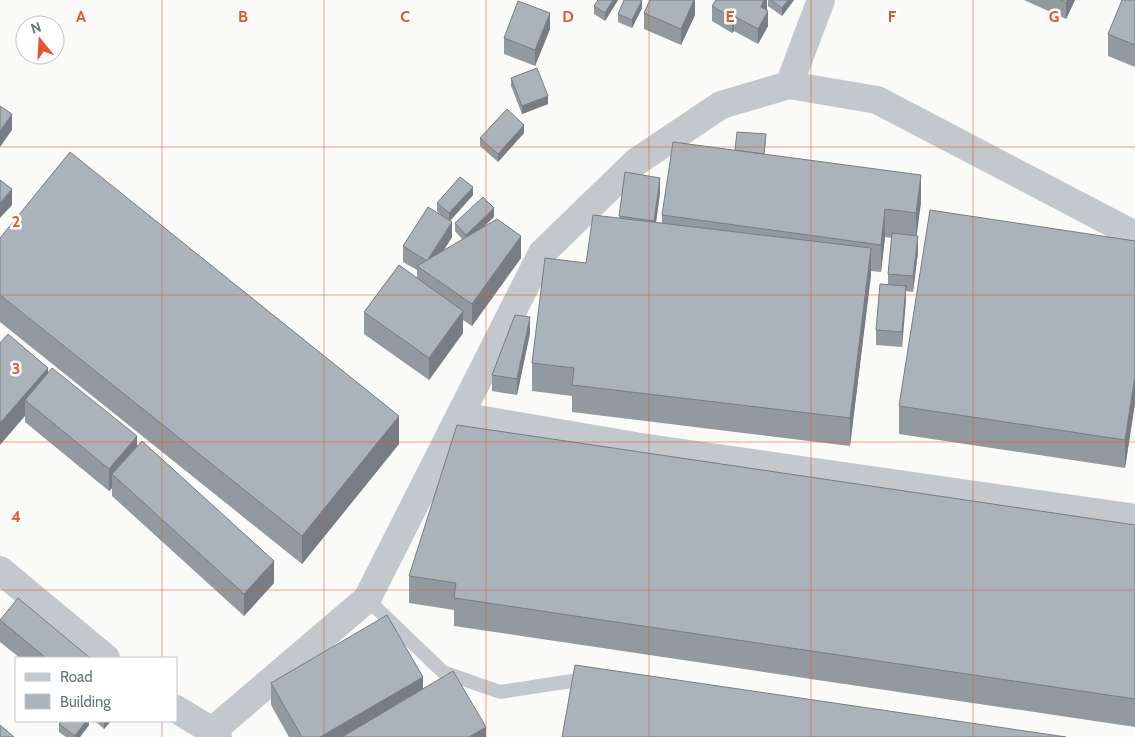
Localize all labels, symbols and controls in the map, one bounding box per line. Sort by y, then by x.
text: A [76,7,86,26]
text: B [238,7,248,26]
text: C [400,7,410,26]
text: D [562,7,574,26]
text: E [725,7,735,26]
text: F [888,7,897,26]
text: G [1049,7,1059,26]
north arrow [15,15,65,65]
text: N [28,18,43,38]
text: 2 [12,212,20,231]
text: 3 [12,359,20,378]
text: 4 [11,507,21,526]
legend [15,657,178,722]
text: Road [60,668,93,686]
text: Building [60,693,111,711]

